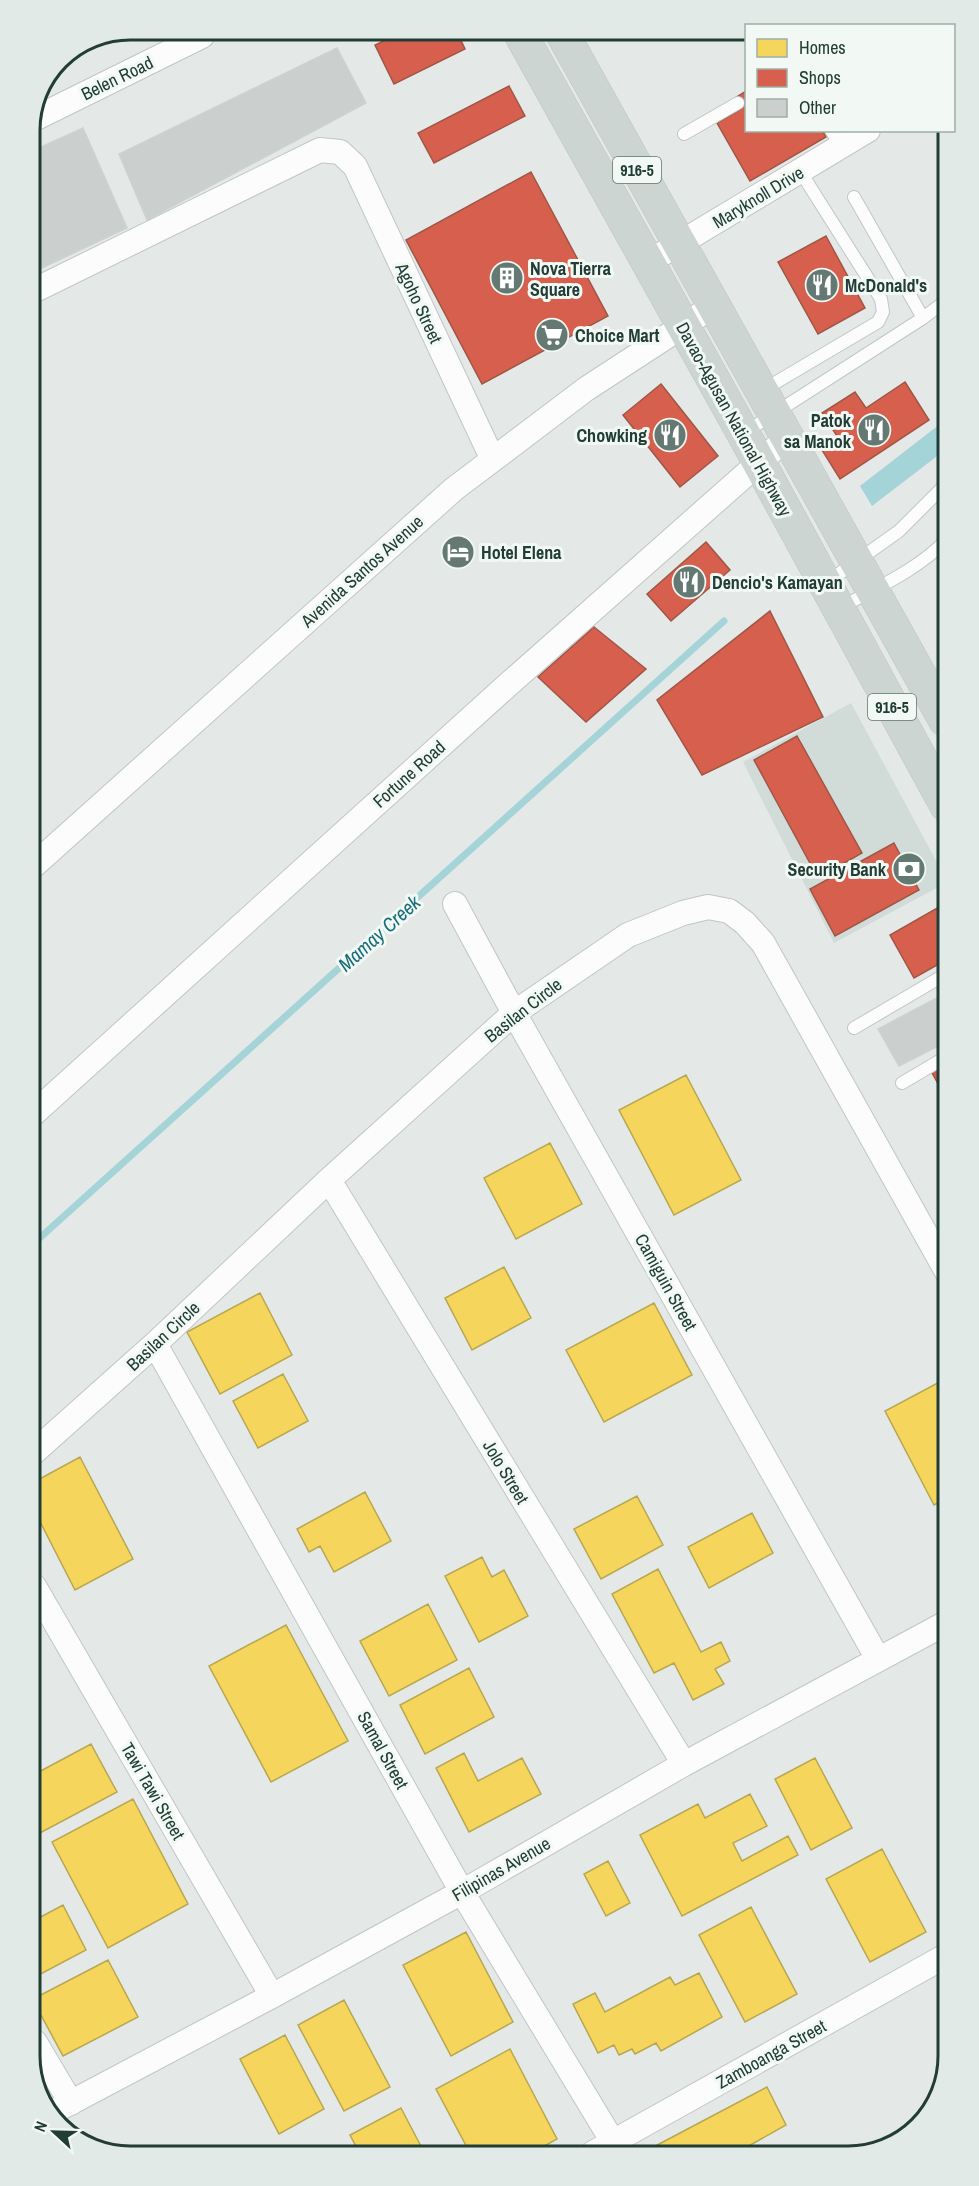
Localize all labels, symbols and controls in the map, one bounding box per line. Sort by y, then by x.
legend [745,24,955,132]
text: Homes [799,35,846,60]
street label: Belen Road [77,50,157,106]
text: Shops [799,65,841,90]
text: Other [799,95,836,120]
road number: 916-5 [613,157,661,183]
street label: Maryknoll Drive [708,160,808,234]
place label: Nova Tierra Square [530,256,612,302]
street label: Agoho Street [389,258,449,347]
building icon: Nova Tierra Square [489,260,525,296]
restaurant icon: McDonald's [804,267,840,303]
place label: McDonald's [845,273,927,298]
supermarket icon: Choice Mart [534,317,570,353]
street label: Davao-Agusan National Highway [670,318,798,521]
place label: Choice Mart [575,323,660,348]
place label: Patok sa Manok [784,408,852,454]
restaurant icon: Patok sa Manok [856,412,892,448]
restaurant icon: Chowking [652,417,688,453]
place label: Chowking [576,423,647,448]
street label: Avenida Santos Avenue [295,509,429,634]
hotel icon: Hotel Elena [440,534,476,570]
place label: Hotel Elena [481,540,562,565]
restaurant icon: Dencio's Kamayan [671,564,707,600]
place label: Dencio's Kamayan [712,570,843,595]
road number: 916-5 [868,694,916,720]
street label: Fortune Road [367,735,451,813]
bank icon: Security Bank [891,851,927,887]
place label: Security Bank [788,857,887,882]
water label: Mamay Creek [332,888,427,977]
street label: Basilan Circle [479,972,567,1048]
street label: Camiguin Street [629,1229,703,1335]
street label: Basilan Circle [121,1296,205,1376]
street label: Jolo Street [477,1435,535,1509]
street label: Samal Street [351,1707,415,1793]
street label: Tawi Tawi Street [115,1738,191,1844]
street label: Filipinas Avenue [447,1831,555,1907]
street label: Zamboanga Street [711,2013,831,2095]
north arrow [24,2102,84,2162]
text: N [28,2118,52,2135]

